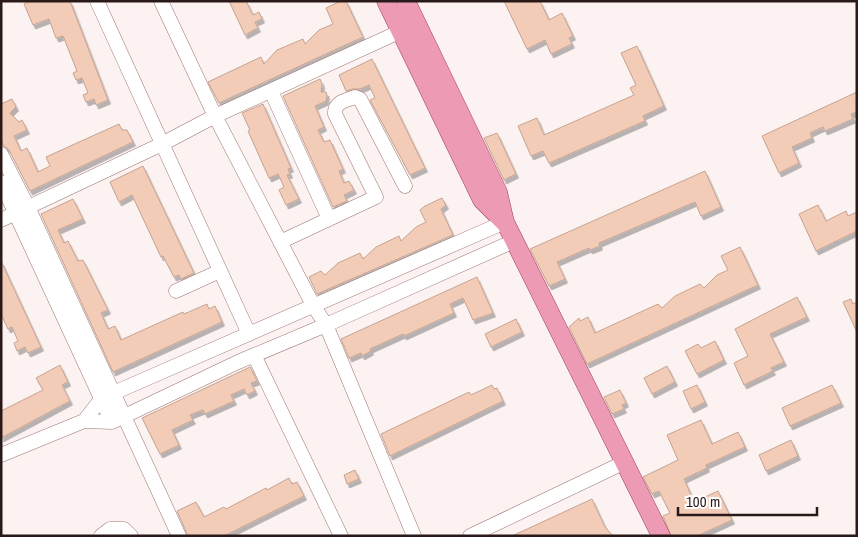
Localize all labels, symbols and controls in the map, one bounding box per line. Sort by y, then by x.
scale bar [678,484,817,516]
text: 100 m [686,491,720,512]

